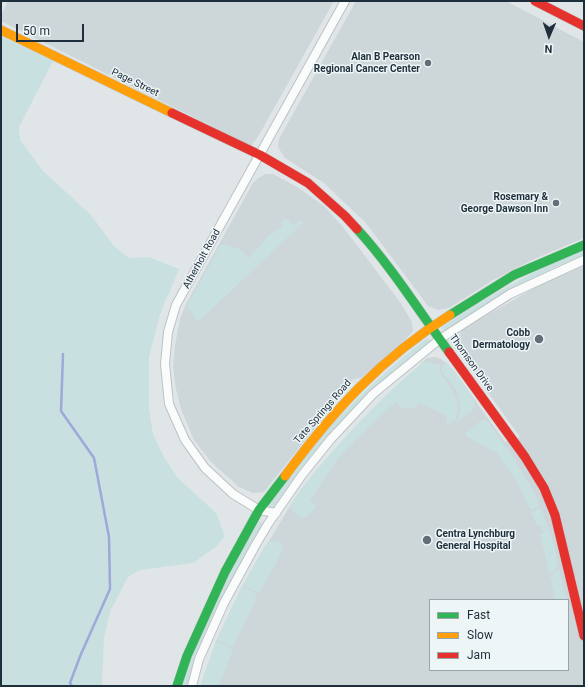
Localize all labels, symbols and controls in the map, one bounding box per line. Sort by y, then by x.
scale bar [18,16,86,42]
north arrow [529,16,569,56]
text: 50 m [23,24,50,38]
text: N [544,42,553,55]
place label: Alan B Pearson Regional Cancer Center [314,51,420,74]
marker: Alan B Pearson Regional Cancer Center [423,58,433,68]
street label: Page Street [109,66,161,100]
place label: Rosemary & George Dawson Inn [461,191,548,214]
marker: Rosemary & George Dawson Inn [551,198,561,208]
street label: Atherholt Road [181,227,223,291]
place label: Cobb Dermatology [472,327,530,350]
street label: Thomson Drive [446,332,496,394]
marker: Cobb Dermatology [533,333,545,345]
street label: Tate Springs Road [292,377,354,447]
place label: Centra Lynchburg General Hospital [436,528,515,552]
marker: Centra Lynchburg General Hospital [421,534,433,546]
legend [429,599,569,671]
text: Fast [467,608,490,622]
text: Slow [467,628,493,642]
text: Jam [467,648,491,662]

